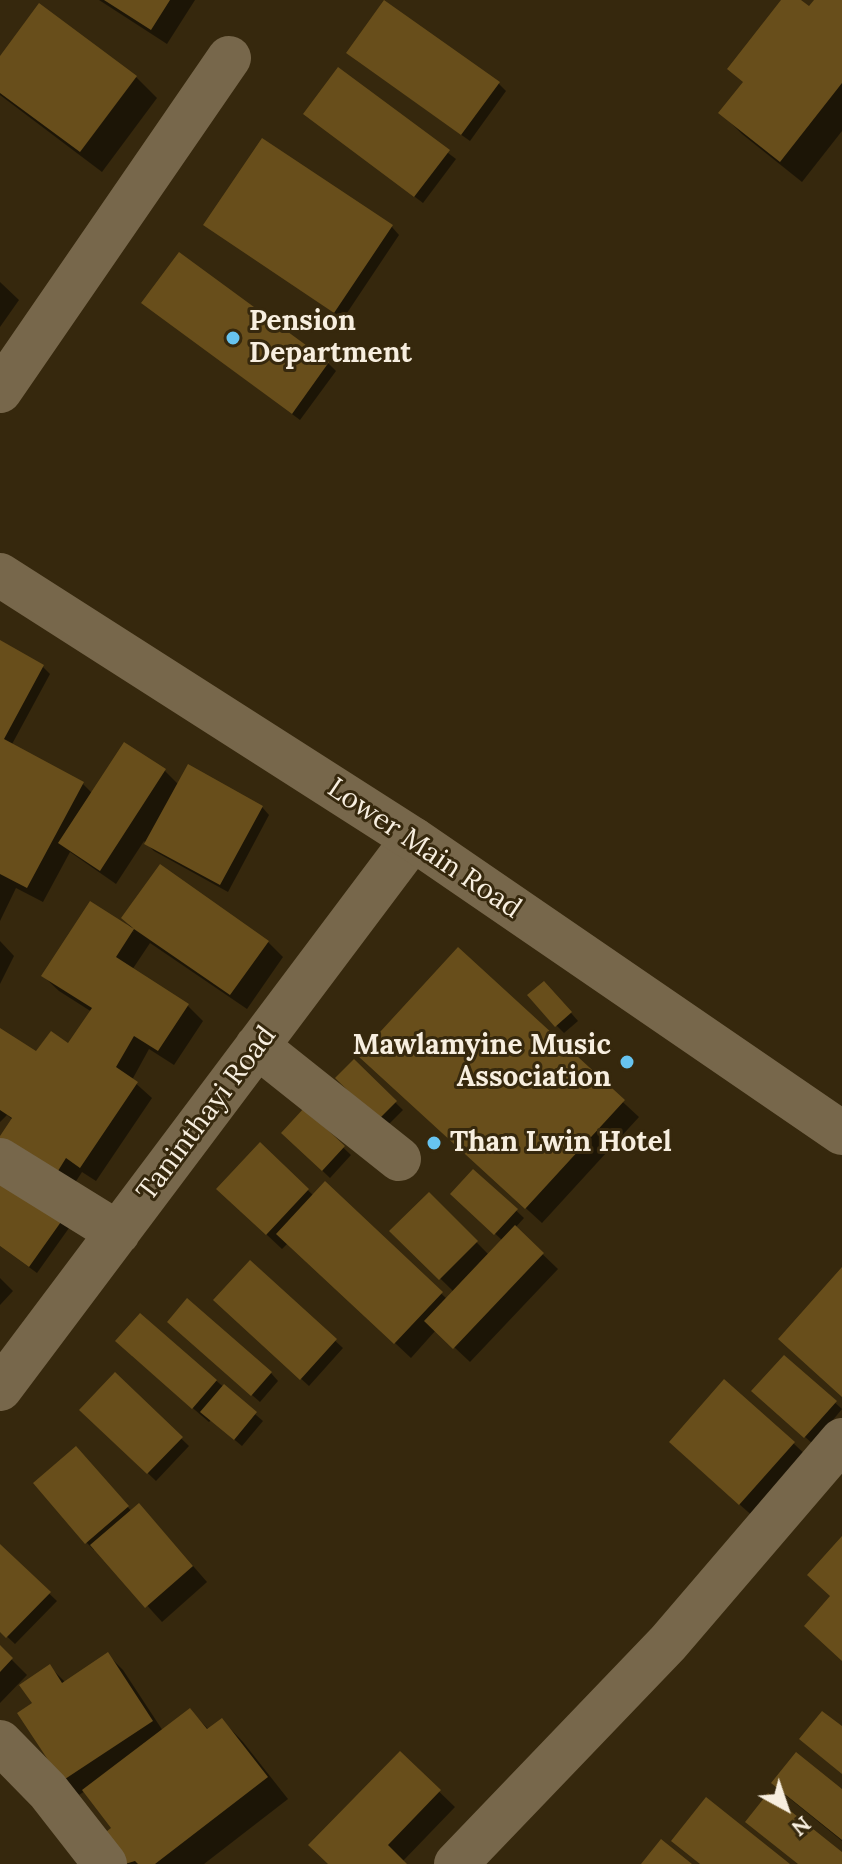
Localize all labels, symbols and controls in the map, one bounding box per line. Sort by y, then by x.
place label: Pension Department [249,305,412,371]
marker: Pension Department [224,329,242,347]
street label: Lower Main Road [321,772,527,926]
street label: Taninthayi Road [130,1020,284,1208]
place label: Mawlamyine Music Association [352,1029,611,1095]
marker: Mawlamyine Music Association [618,1053,636,1071]
place label: Than Lwin Hotel [450,1126,672,1160]
marker: Than Lwin Hotel [425,1134,443,1152]
north arrow [746,1768,826,1848]
text: N [786,1810,817,1843]

